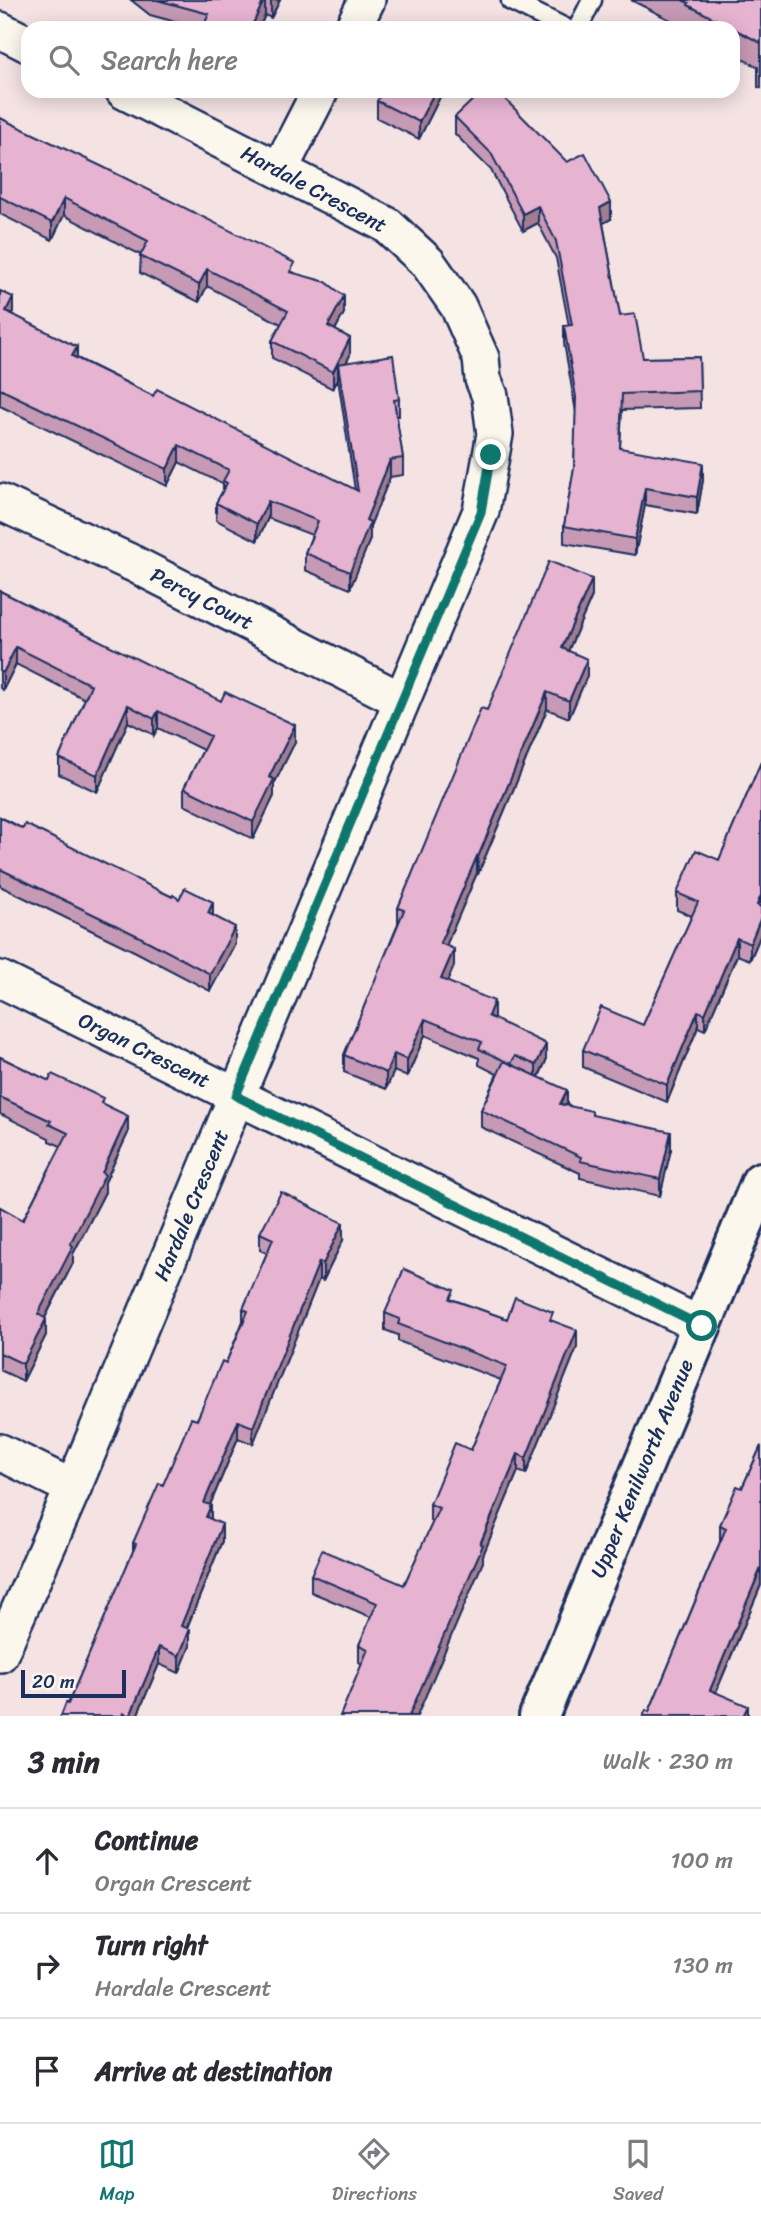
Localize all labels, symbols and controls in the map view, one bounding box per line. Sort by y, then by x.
search box [21,21,740,98]
text: Search here [101,37,238,83]
icon: search [45,41,83,79]
street label: Hardale Crescent [234,134,394,244]
route end [475,439,506,470]
street label: Percy Court [144,556,260,641]
street label: Organ Crescent [72,1001,217,1099]
street label: Hardale Crescent [143,1123,240,1287]
route start [686,1310,717,1341]
street label: Upper Kenilworth Avenue [579,1353,704,1584]
text: 20 m [32,1665,75,1698]
scale bar [21,1667,126,1699]
text: 3 min [28,1735,100,1789]
text: Walk · 230 m [603,1741,733,1782]
text: Continue [95,1817,198,1863]
text: 100 m [670,1840,733,1881]
icon: ahead [28,1842,66,1880]
text: Organ Crescent [95,1863,252,1904]
text: Turn right [95,1922,208,1968]
text: 130 m [672,1945,733,1986]
icon: right [28,1947,66,1985]
text: Hardale Crescent [95,1968,271,2009]
text: Arrive at destination [95,2048,332,2094]
icon: arrive [28,2052,66,2090]
tab: Map [98,2135,136,2210]
tab: Directions [332,2135,417,2210]
tab: Saved [613,2135,663,2210]

